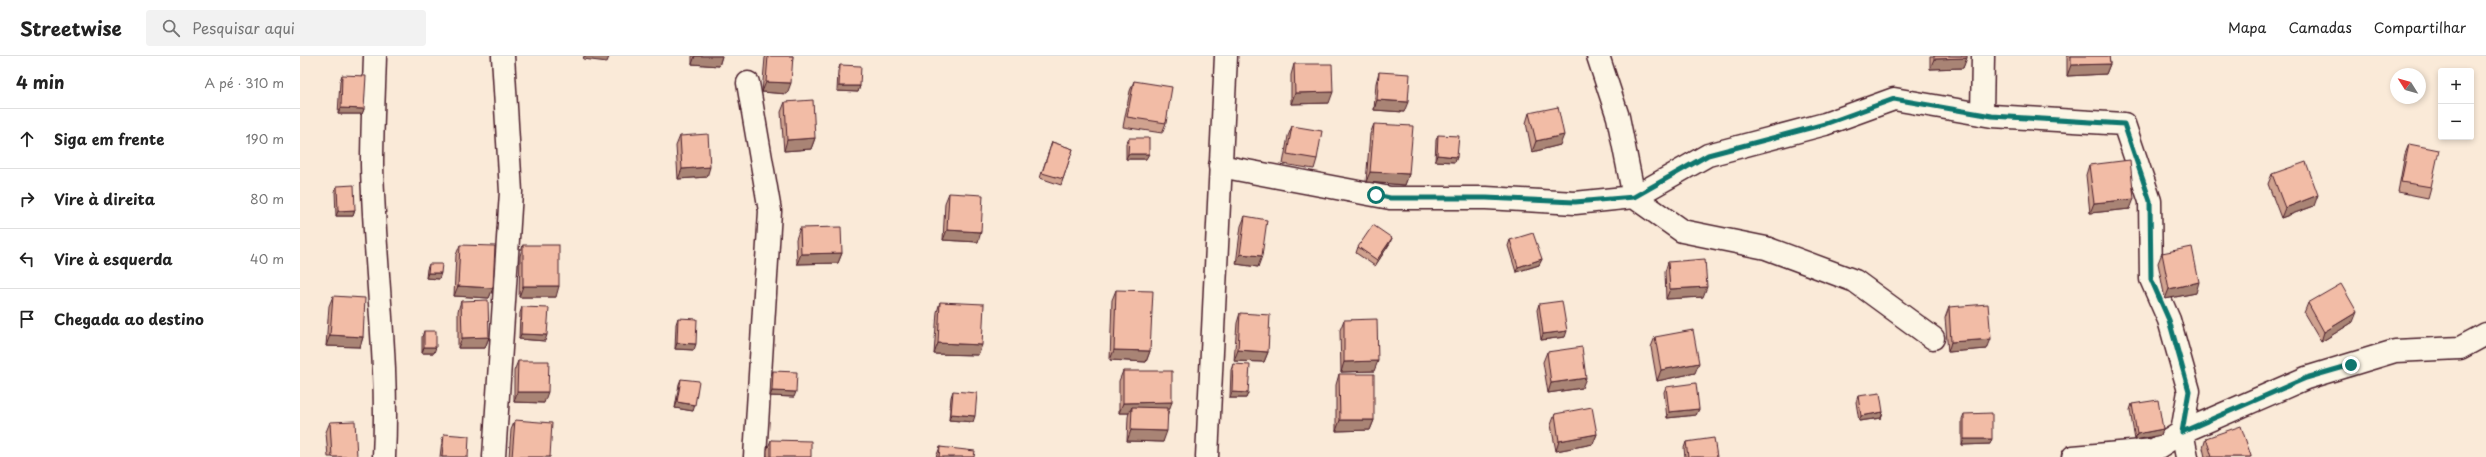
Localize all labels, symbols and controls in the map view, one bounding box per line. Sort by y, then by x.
search box [146,10,426,46]
text: Streetwise [20,14,122,42]
text: Pesquisar aqui [192,16,295,39]
icon: search [160,17,182,39]
text: Mapa [2228,17,2266,38]
text: Camadas [2288,17,2352,38]
text: Compartilhar [2374,17,2466,38]
north arrow [2390,68,2426,104]
map controls [2438,68,2474,140]
button: + [2438,68,2474,104]
text: 4 min [16,69,64,95]
text: A pé · 310 m [205,73,284,92]
button: − [2438,104,2474,140]
text: Siga em frente [54,127,164,150]
icon: ahead [16,128,38,150]
text: 190 m [245,129,284,148]
route start [1367,186,1385,204]
text: Vire à direita [54,187,155,210]
icon: right [16,188,38,210]
text: 80 m [250,189,284,208]
text: Vire à esquerda [54,247,173,270]
icon: left [16,248,38,270]
text: 40 m [250,249,284,268]
text: Chegada ao destino [54,307,204,330]
icon: arrive [16,308,38,330]
route end [2342,356,2360,374]

